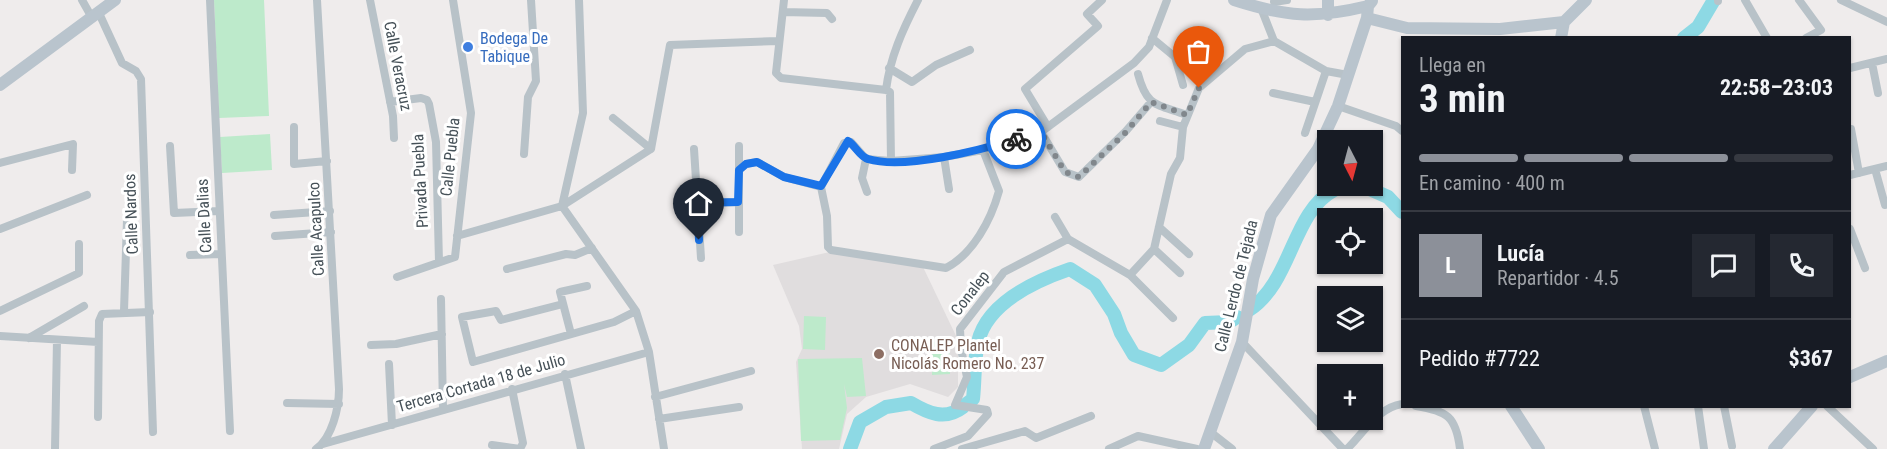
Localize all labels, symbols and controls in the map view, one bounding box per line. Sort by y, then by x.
street label: Calle Veracruz [380,20,416,112]
pin [1173,26,1224,88]
place label: Bodega De Tabique [480,29,548,66]
icon: bag [1182,35,1215,68]
marker: Bodega De Tabique [461,40,475,54]
text: Llega en [1419,53,1486,77]
text: 22:58–23:03 [1720,75,1833,100]
text: 3 min [1419,76,1506,122]
courier [986,109,1046,169]
street label: Calle Puebla [436,117,464,197]
icon: bike [1000,123,1033,156]
north arrow [1317,130,1383,196]
map controls [1317,130,1383,430]
street label: Privada Puebla [408,133,432,229]
text: En camino · 400 m [1419,171,1565,195]
street label: Calle Nardos [120,173,142,255]
street label: Calle Dalias [193,178,215,254]
pin [673,178,724,240]
street label: Calle Acapulco [304,181,328,277]
icon: home [682,187,715,220]
button: locate [1317,208,1383,274]
street label: Calle Lerdo de Tejada [1210,218,1262,354]
button: chat [1692,234,1755,297]
button: phone [1770,234,1833,297]
text: Lucía [1497,241,1544,266]
text: L [1445,253,1456,278]
text: Repartidor · 4.5 [1497,266,1619,290]
street label: Conalep [947,267,993,319]
button: layers [1317,286,1383,352]
place label: CONALEP Plantel Nicolás Romero No. 237 [891,336,1044,373]
text: Pedido #7722 [1419,346,1540,371]
text: $367 [1789,346,1833,371]
marker: CONALEP Plantel Nicolás Romero No. 237 [872,347,886,361]
street label: Tercera Cortada 18 de Julio [395,350,567,416]
button: + [1317,364,1383,430]

